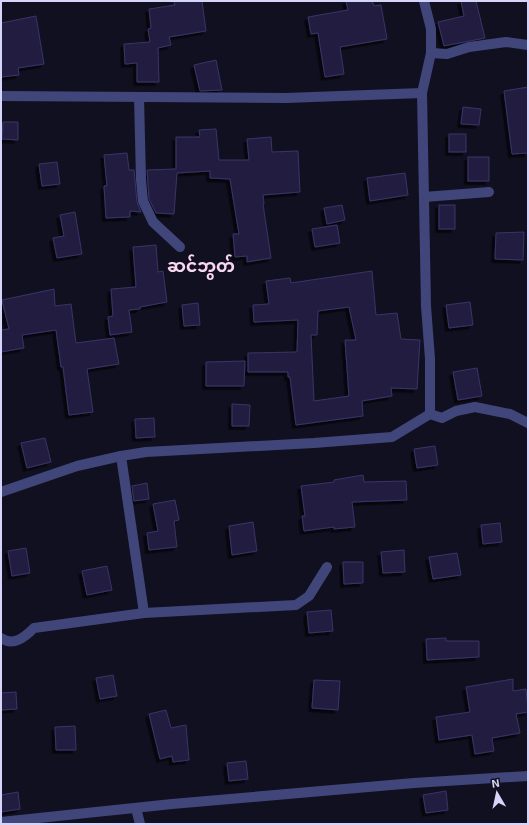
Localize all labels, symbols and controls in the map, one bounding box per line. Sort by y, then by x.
district label: ဆင်ဘွတ် [167,254,235,280]
north arrow [477,773,517,813]
text: N [490,776,500,790]

